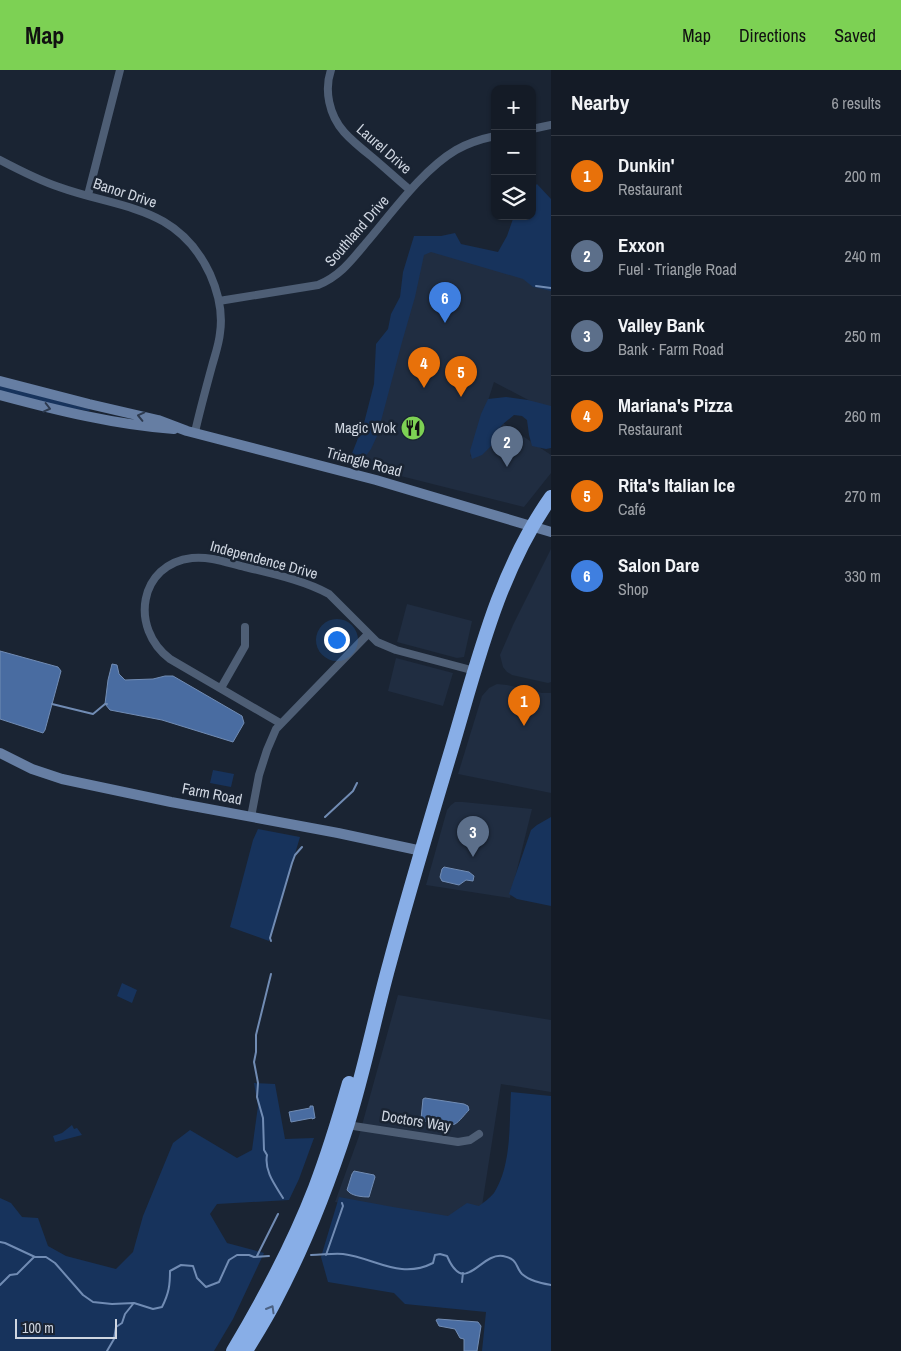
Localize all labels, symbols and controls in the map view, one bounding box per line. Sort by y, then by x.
text: Map [25,19,64,51]
text: Map [682,23,711,48]
text: Directions [739,23,806,48]
text: Saved [834,23,876,48]
map controls [491,85,536,220]
button: + [491,85,536,130]
text: Nearby [571,88,629,117]
text: 6 results [831,92,881,114]
street label: Laurel Drive [352,119,417,179]
button: − [491,130,536,175]
text: Dunkin' [618,152,675,178]
text: 1 [583,165,591,187]
text: 200 m [845,165,881,187]
street label: Banor Drive [91,172,160,213]
button: layers [491,175,536,220]
text: Restaurant [618,178,682,200]
street label: Southland Drive [320,190,394,271]
text: Exxon [618,232,665,258]
text: 2 [583,245,591,267]
text: 240 m [845,245,881,267]
text: Fuel · Triangle Road [618,258,737,280]
pin: 6 [429,282,461,323]
text: Valley Bank [618,312,705,338]
text: 3 [583,325,591,347]
text: 250 m [845,325,881,347]
text: Bank · Farm Road [618,338,724,360]
pin: 4 [408,347,440,388]
pin: 5 [445,356,477,397]
text: Mariana's Pizza [618,392,733,418]
one-way arrow [43,402,51,412]
text: 4 [583,405,591,427]
text: 260 m [845,405,881,427]
one-way arrow [136,411,145,422]
restaurant icon: Magic Wok [400,415,426,441]
place label: Magic Wok [335,417,397,438]
text: Restaurant [618,418,682,440]
pin: 2 [491,426,523,467]
street label: Triangle Road [324,441,404,482]
text: Rita's Italian Ice [618,472,735,498]
text: 5 [583,485,591,507]
text: 270 m [845,485,881,507]
text: Café [618,498,646,520]
street label: Independence Drive [208,535,320,584]
text: Salon Dare [618,552,699,578]
text: 6 [583,565,591,587]
text: 330 m [845,565,881,587]
text: Shop [618,578,649,600]
your location [324,627,350,653]
pin: 1 [508,685,540,726]
street label: Farm Road [180,777,244,810]
pin: 3 [457,816,489,857]
street label: Doctors Way [380,1105,453,1136]
one-way arrow [264,1305,274,1314]
scale bar [15,1316,118,1339]
text: 100 m [22,1319,54,1337]

